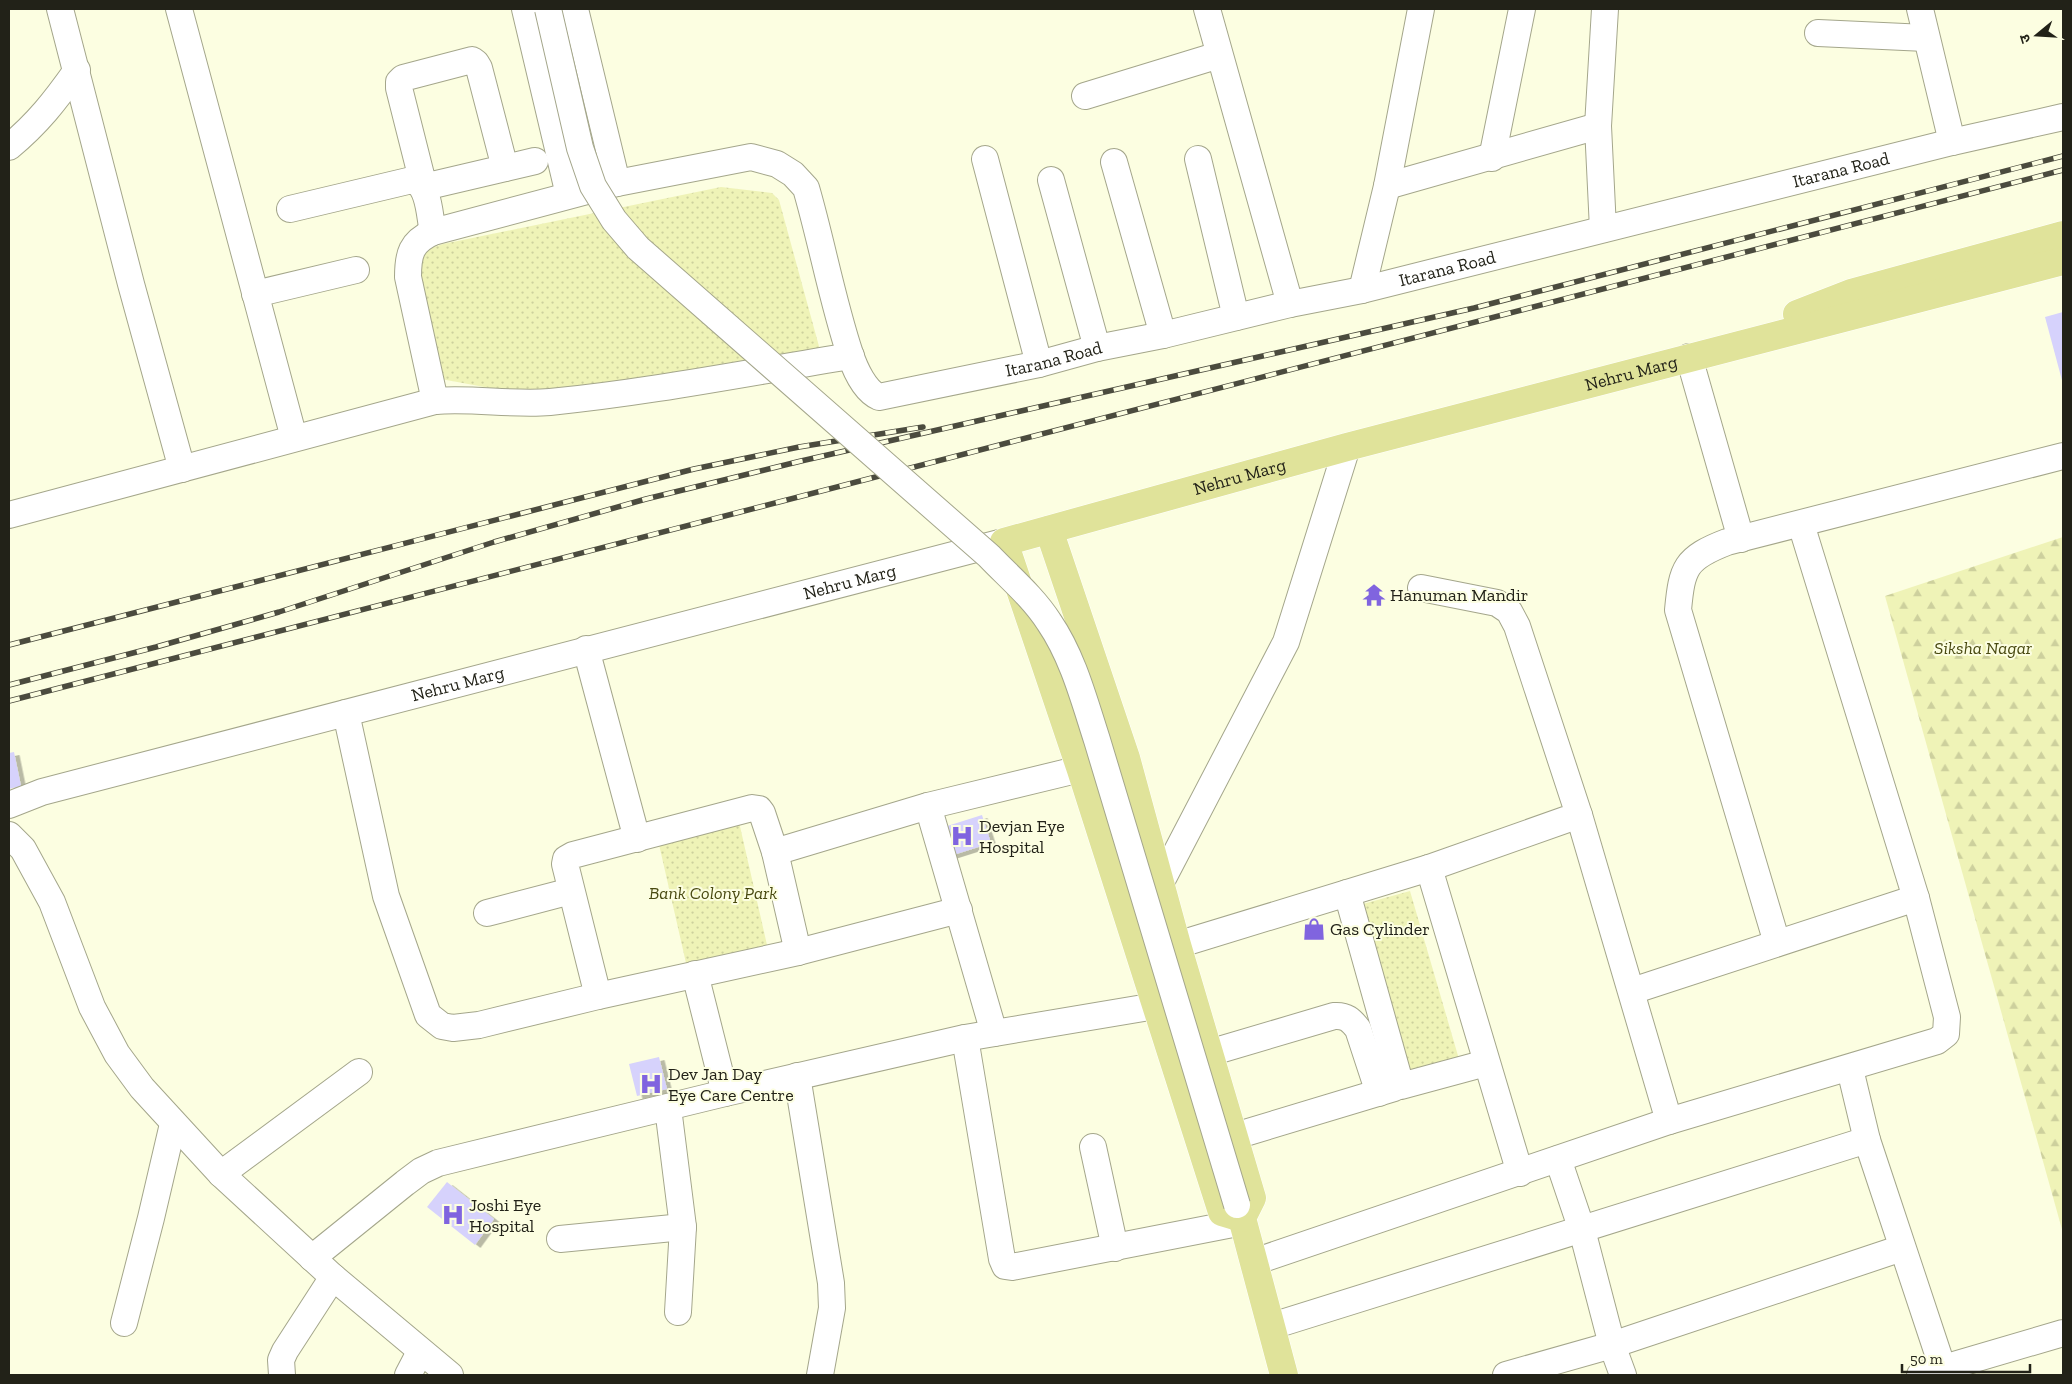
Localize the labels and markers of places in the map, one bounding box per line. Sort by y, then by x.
temple icon: Hanuman Mandir [1361,582,1387,608]
place label: Hanuman Mandir [1390,584,1528,606]
place label: Devjan Eye Hospital [979,815,1065,858]
hospital icon: Devjan Eye Hospital [949,823,975,849]
shop icon: Gas Cylinder [1301,916,1327,942]
place label: Gas Cylinder [1330,918,1430,940]
place label: Dev Jan Day Eye Care Centre [668,1063,794,1106]
hospital icon: Dev Jan Day Eye Care Centre [638,1071,664,1097]
place label: Joshi Eye Hospital [469,1194,541,1237]
hospital icon: Joshi Eye Hospital [440,1202,466,1228]

